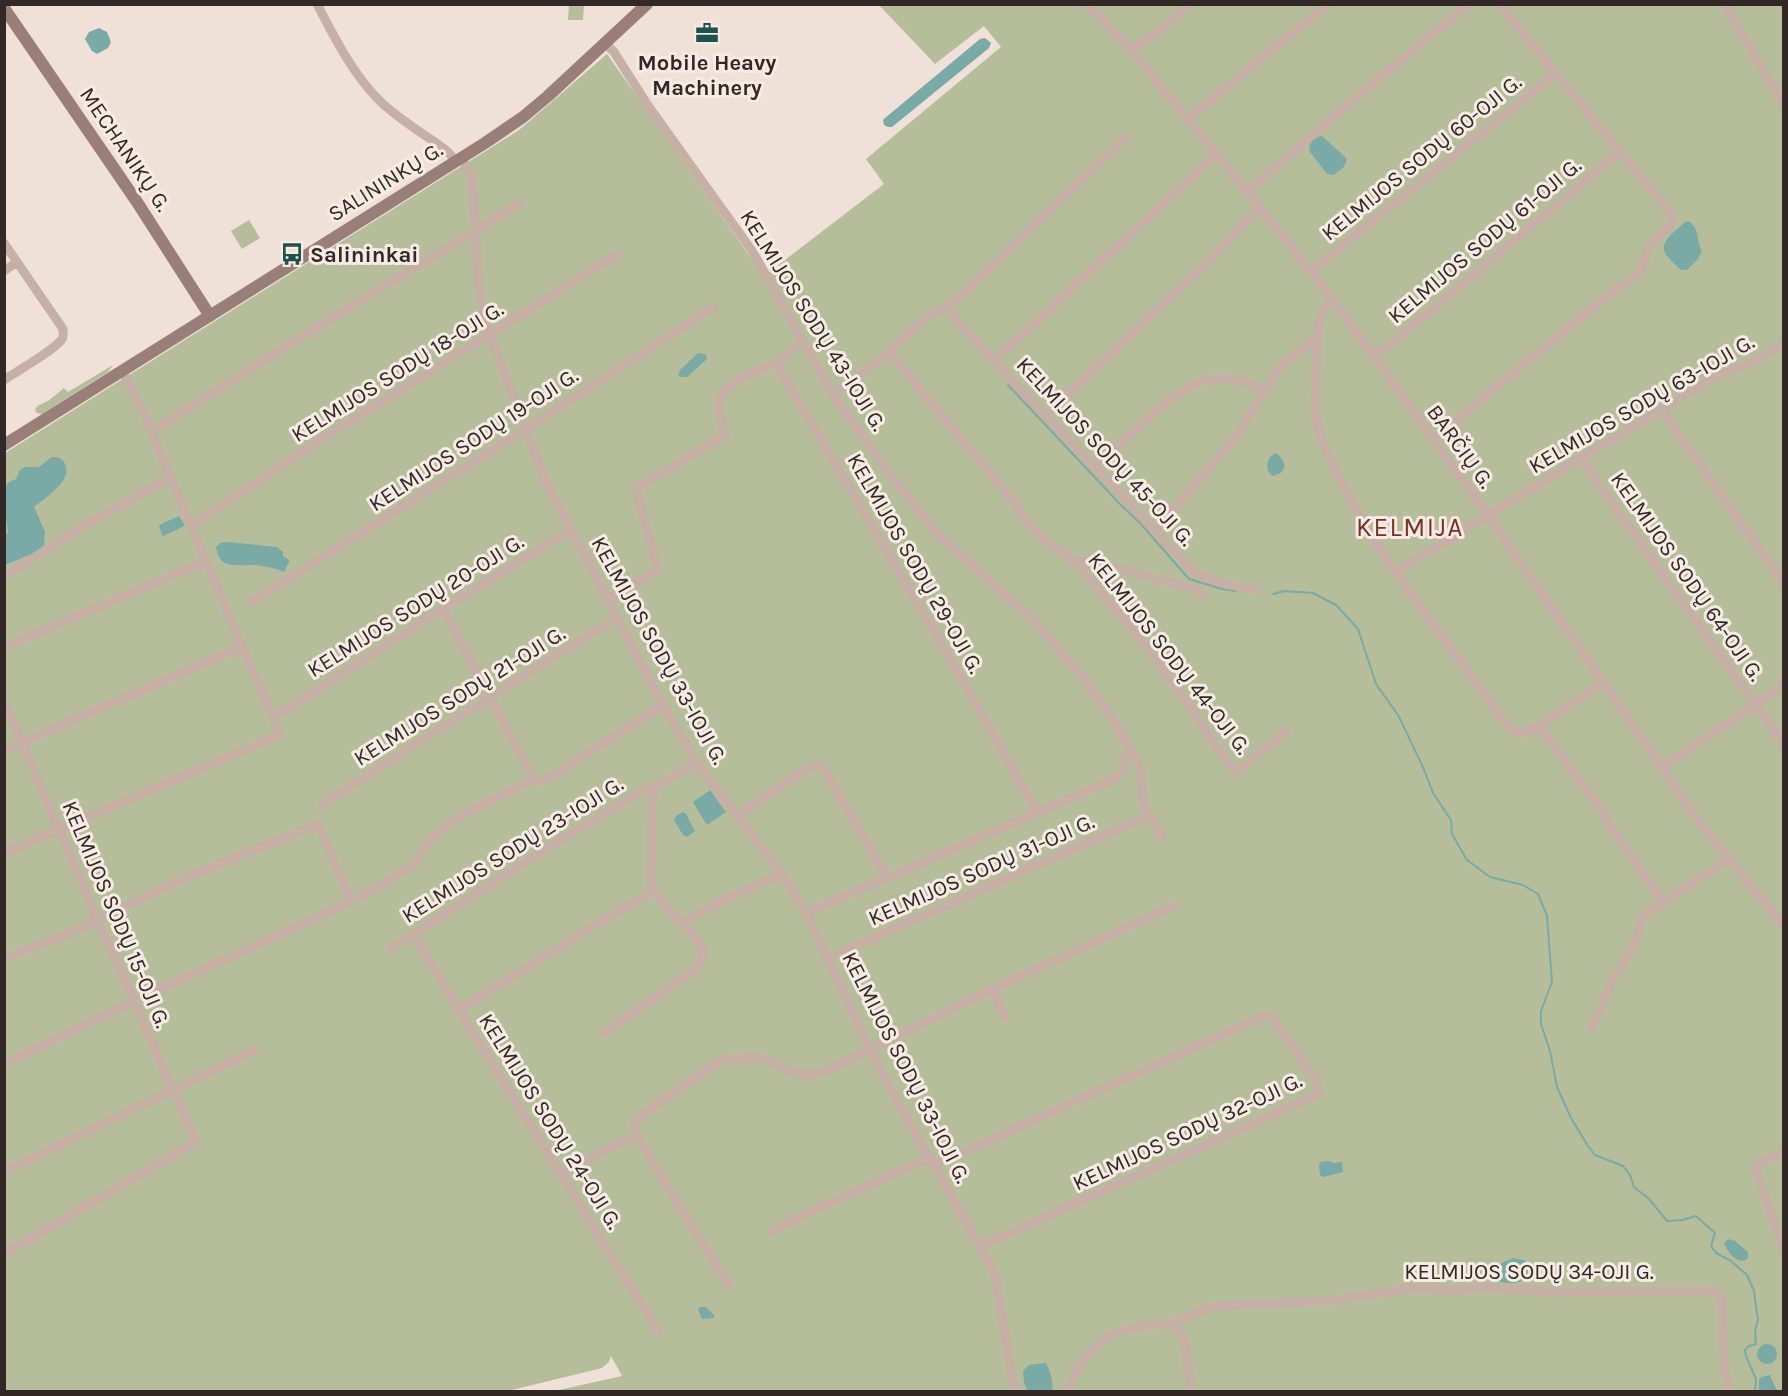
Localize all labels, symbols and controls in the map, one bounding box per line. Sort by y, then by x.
office icon: Mobile Heavy Machinery [694,20,720,46]
place label: Mobile Heavy Machinery [638,50,776,101]
street label: KELMIJOS SODŲ 60-OJI G. [1316,69,1527,247]
street label: MECHANIKŲ G. [74,83,176,217]
street label: SALININKŲ G. [324,136,447,227]
street label: KELMIJOS SODŲ 61-OJI G. [1383,152,1587,329]
street label: KELMIJOS SODŲ 43-IOJI G. [734,205,892,436]
bus stop icon: Salininkai [279,241,305,267]
place label: Salininkai [310,242,419,268]
street label: KELMIJOS SODŲ 18-OJI G. [287,296,508,448]
street label: KELMIJOS SODŲ 63-IOJI G. [1524,329,1759,479]
street label: KELMIJOS SODŲ 45-OJI G. [1011,352,1200,552]
street label: KELMIJOS SODŲ 19-OJI G. [364,362,583,517]
street label: BARČIŲ G. [1421,399,1500,494]
street label: KELMIJOS SODŲ 29-OJI G. [841,449,989,678]
street label: KELMIJOS SODŲ 64-OJI G. [1605,467,1769,686]
district label: KELMIJA [1356,512,1464,543]
street label: KELMIJOS SODŲ 20-OJI G. [303,529,529,683]
street label: KELMIJOS SODŲ 33-IOJI G. [586,532,733,769]
street label: KELMIJOS SODŲ 44-OJI G. [1082,548,1256,760]
street label: KELMIJOS SODŲ 21-OJI G. [349,620,570,772]
street label: KELMIJOS SODŲ 23-IOJI G. [397,771,628,929]
street label: KELMIJOS SODŲ 15-OJI G. [56,797,176,1032]
street label: KELMIJOS SODŲ 31-OJI G. [864,808,1098,932]
street label: KELMIJOS SODŲ 33-IOJI G. [836,947,976,1188]
street label: KELMIJOS SODŲ 24-OJI G. [473,1009,627,1234]
street label: KELMIJOS SODŲ 32-OJI G. [1069,1067,1306,1197]
street label: KELMIJOS SODŲ 34-OJI G. [1404,1259,1654,1285]

